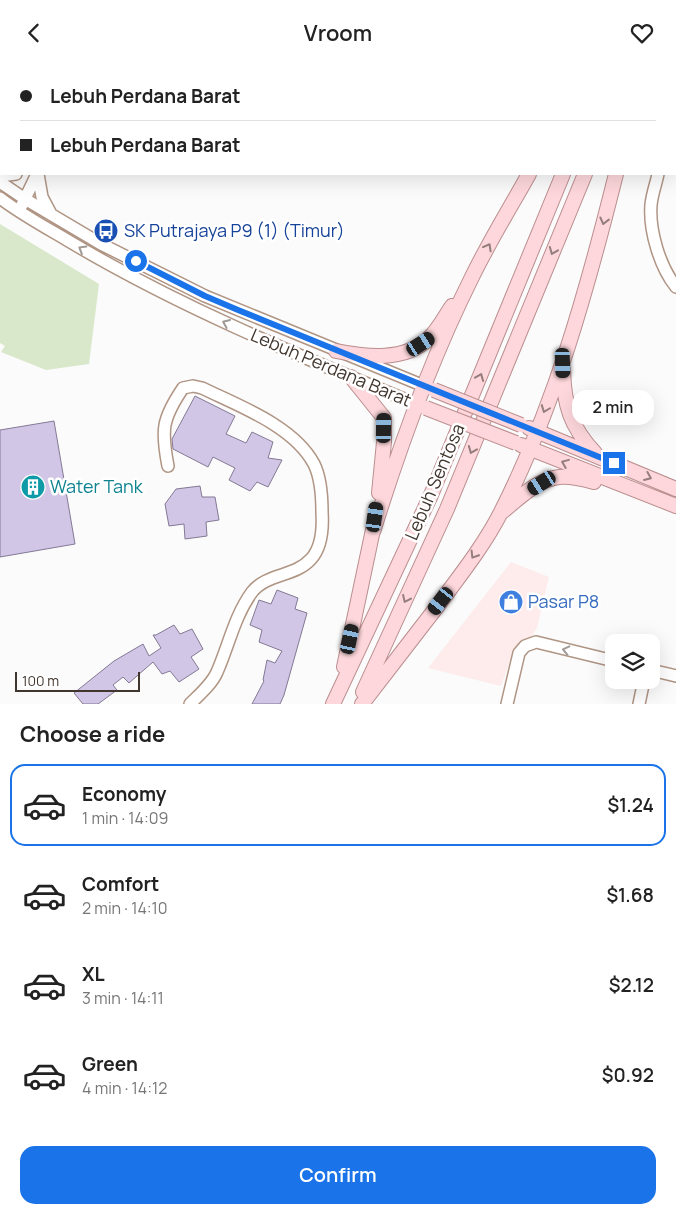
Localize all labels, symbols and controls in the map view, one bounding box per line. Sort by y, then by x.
text: Vroom [304,18,372,48]
icon: back [20,19,48,47]
icon: heart [628,19,656,47]
text: Lebuh Perdana Barat [50,83,240,109]
text: Lebuh Perdana Barat [50,132,240,158]
one-way arrow [599,217,610,226]
bus stop icon: SK Putrajaya P9 (1) (Timur) [93,218,119,244]
place label: SK Putrajaya P9 (1) (Timur) [124,218,345,242]
one-way arrow [482,243,492,252]
one-way arrow [78,245,87,255]
one-way arrow [549,246,560,255]
route start [125,250,147,272]
one-way arrow [222,319,231,330]
street label: Lebuh Perdana Barat [247,322,415,412]
car [404,330,437,358]
car [554,348,571,378]
one-way arrow [474,373,484,381]
callout: 2 min [573,391,655,425]
text: 2 min [593,396,633,418]
one-way arrow [541,405,551,413]
car [376,413,391,443]
street label: Lebuh Sentosa [399,420,469,543]
one-way arrow [467,445,478,454]
route end [603,452,625,474]
one-way arrow [562,459,570,469]
car [525,469,558,497]
one-way arrow [643,471,651,481]
building icon: Water Tank [20,474,46,500]
place label: Water Tank [50,474,144,498]
car [365,501,384,533]
one-way arrow [471,549,480,559]
car [425,585,456,617]
shop icon: Pasar P8 [498,589,524,615]
place label: Pasar P8 [528,589,599,613]
one-way arrow [402,594,413,603]
car [339,623,360,655]
map controls [605,634,660,689]
button: layers [605,634,660,689]
one-way arrow [562,645,571,656]
scale bar [15,669,140,692]
text: 100 m [22,671,59,690]
text: Choose a ride [20,719,165,749]
text: Economy [82,781,166,807]
icon: car [22,783,67,828]
text: $1.24 [607,792,654,818]
text: 1 min · 14:09 [82,807,168,829]
text: Comfort [82,871,159,897]
icon: car [22,873,67,918]
text: $1.68 [606,882,654,908]
text: 2 min · 14:10 [82,897,168,919]
text: XL [82,961,105,987]
icon: car [22,963,67,1008]
text: $2.12 [609,972,654,998]
text: 3 min · 14:11 [82,987,164,1009]
text: Green [82,1051,138,1077]
icon: car [22,1053,67,1098]
text: $0.92 [602,1062,654,1088]
text: 4 min · 14:12 [82,1077,167,1099]
button: Confirm [20,1146,656,1204]

